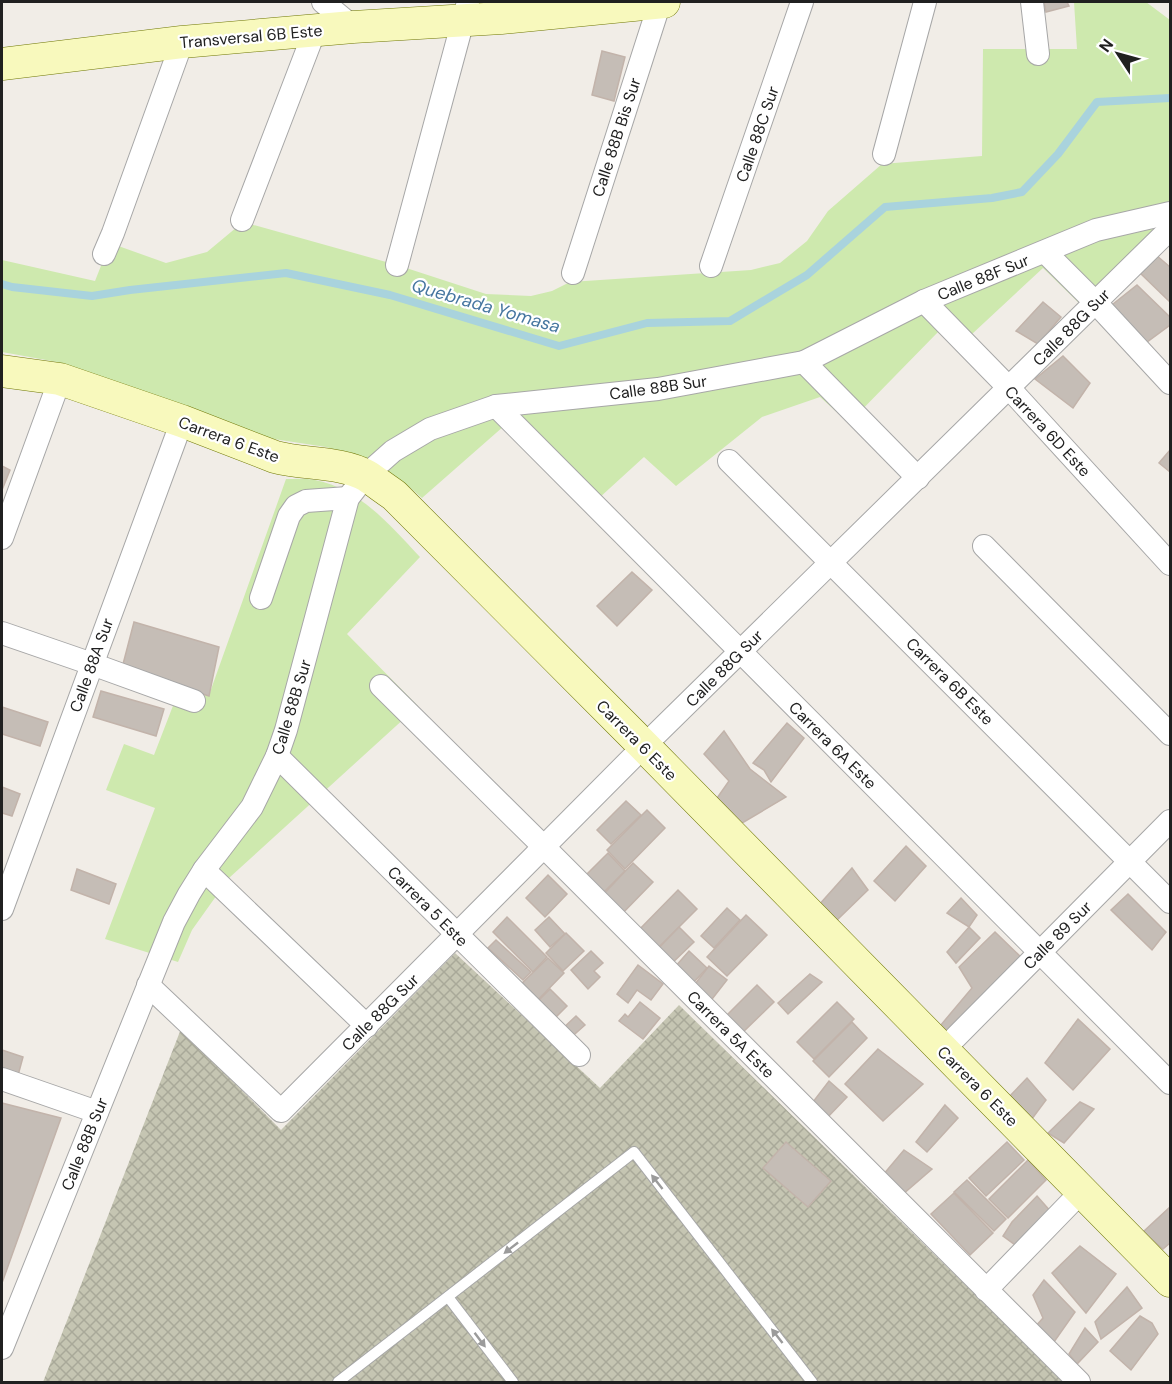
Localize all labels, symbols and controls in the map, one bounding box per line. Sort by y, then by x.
street label: Transversal 6B Este [179,20,323,53]
north arrow [1088,24,1148,84]
text: N [1094,35,1118,56]
street label: Calle 88B Bis Sur [587,75,646,199]
street label: Calle 88C Sur [731,83,784,185]
street label: Calle 88F Sur [934,249,1032,305]
water label: Quebrada Yomasa [409,273,563,339]
street label: Calle 88G Sur [1028,284,1114,370]
street label: Calle 88B Sur [608,370,708,405]
street label: Carrera 6D Este [1000,381,1095,481]
street label: Carrera 6 Este [176,412,282,467]
street label: Calle 88A Sur [65,615,118,715]
street label: Calle 88G Sur [681,625,767,711]
street label: Carrera 6B Este [901,633,998,730]
street label: Calle 88B Sur [267,657,316,757]
street label: Carrera 6 Este [592,696,681,785]
street label: Carrera 6A Este [784,697,881,794]
street label: Carrera 5 Este [383,862,472,951]
street label: Calle 89 Sur [1019,897,1096,974]
street label: Calle 88G Sur [337,969,423,1055]
street label: Carrera 5A Este [682,986,779,1083]
street label: Carrera 6 Este [933,1042,1022,1131]
street label: Calle 88B Sur [56,1095,113,1194]
one-way arrow [651,1174,664,1190]
one-way arrow [503,1242,519,1254]
one-way arrow [771,1329,783,1344]
one-way arrow [474,1332,486,1347]

